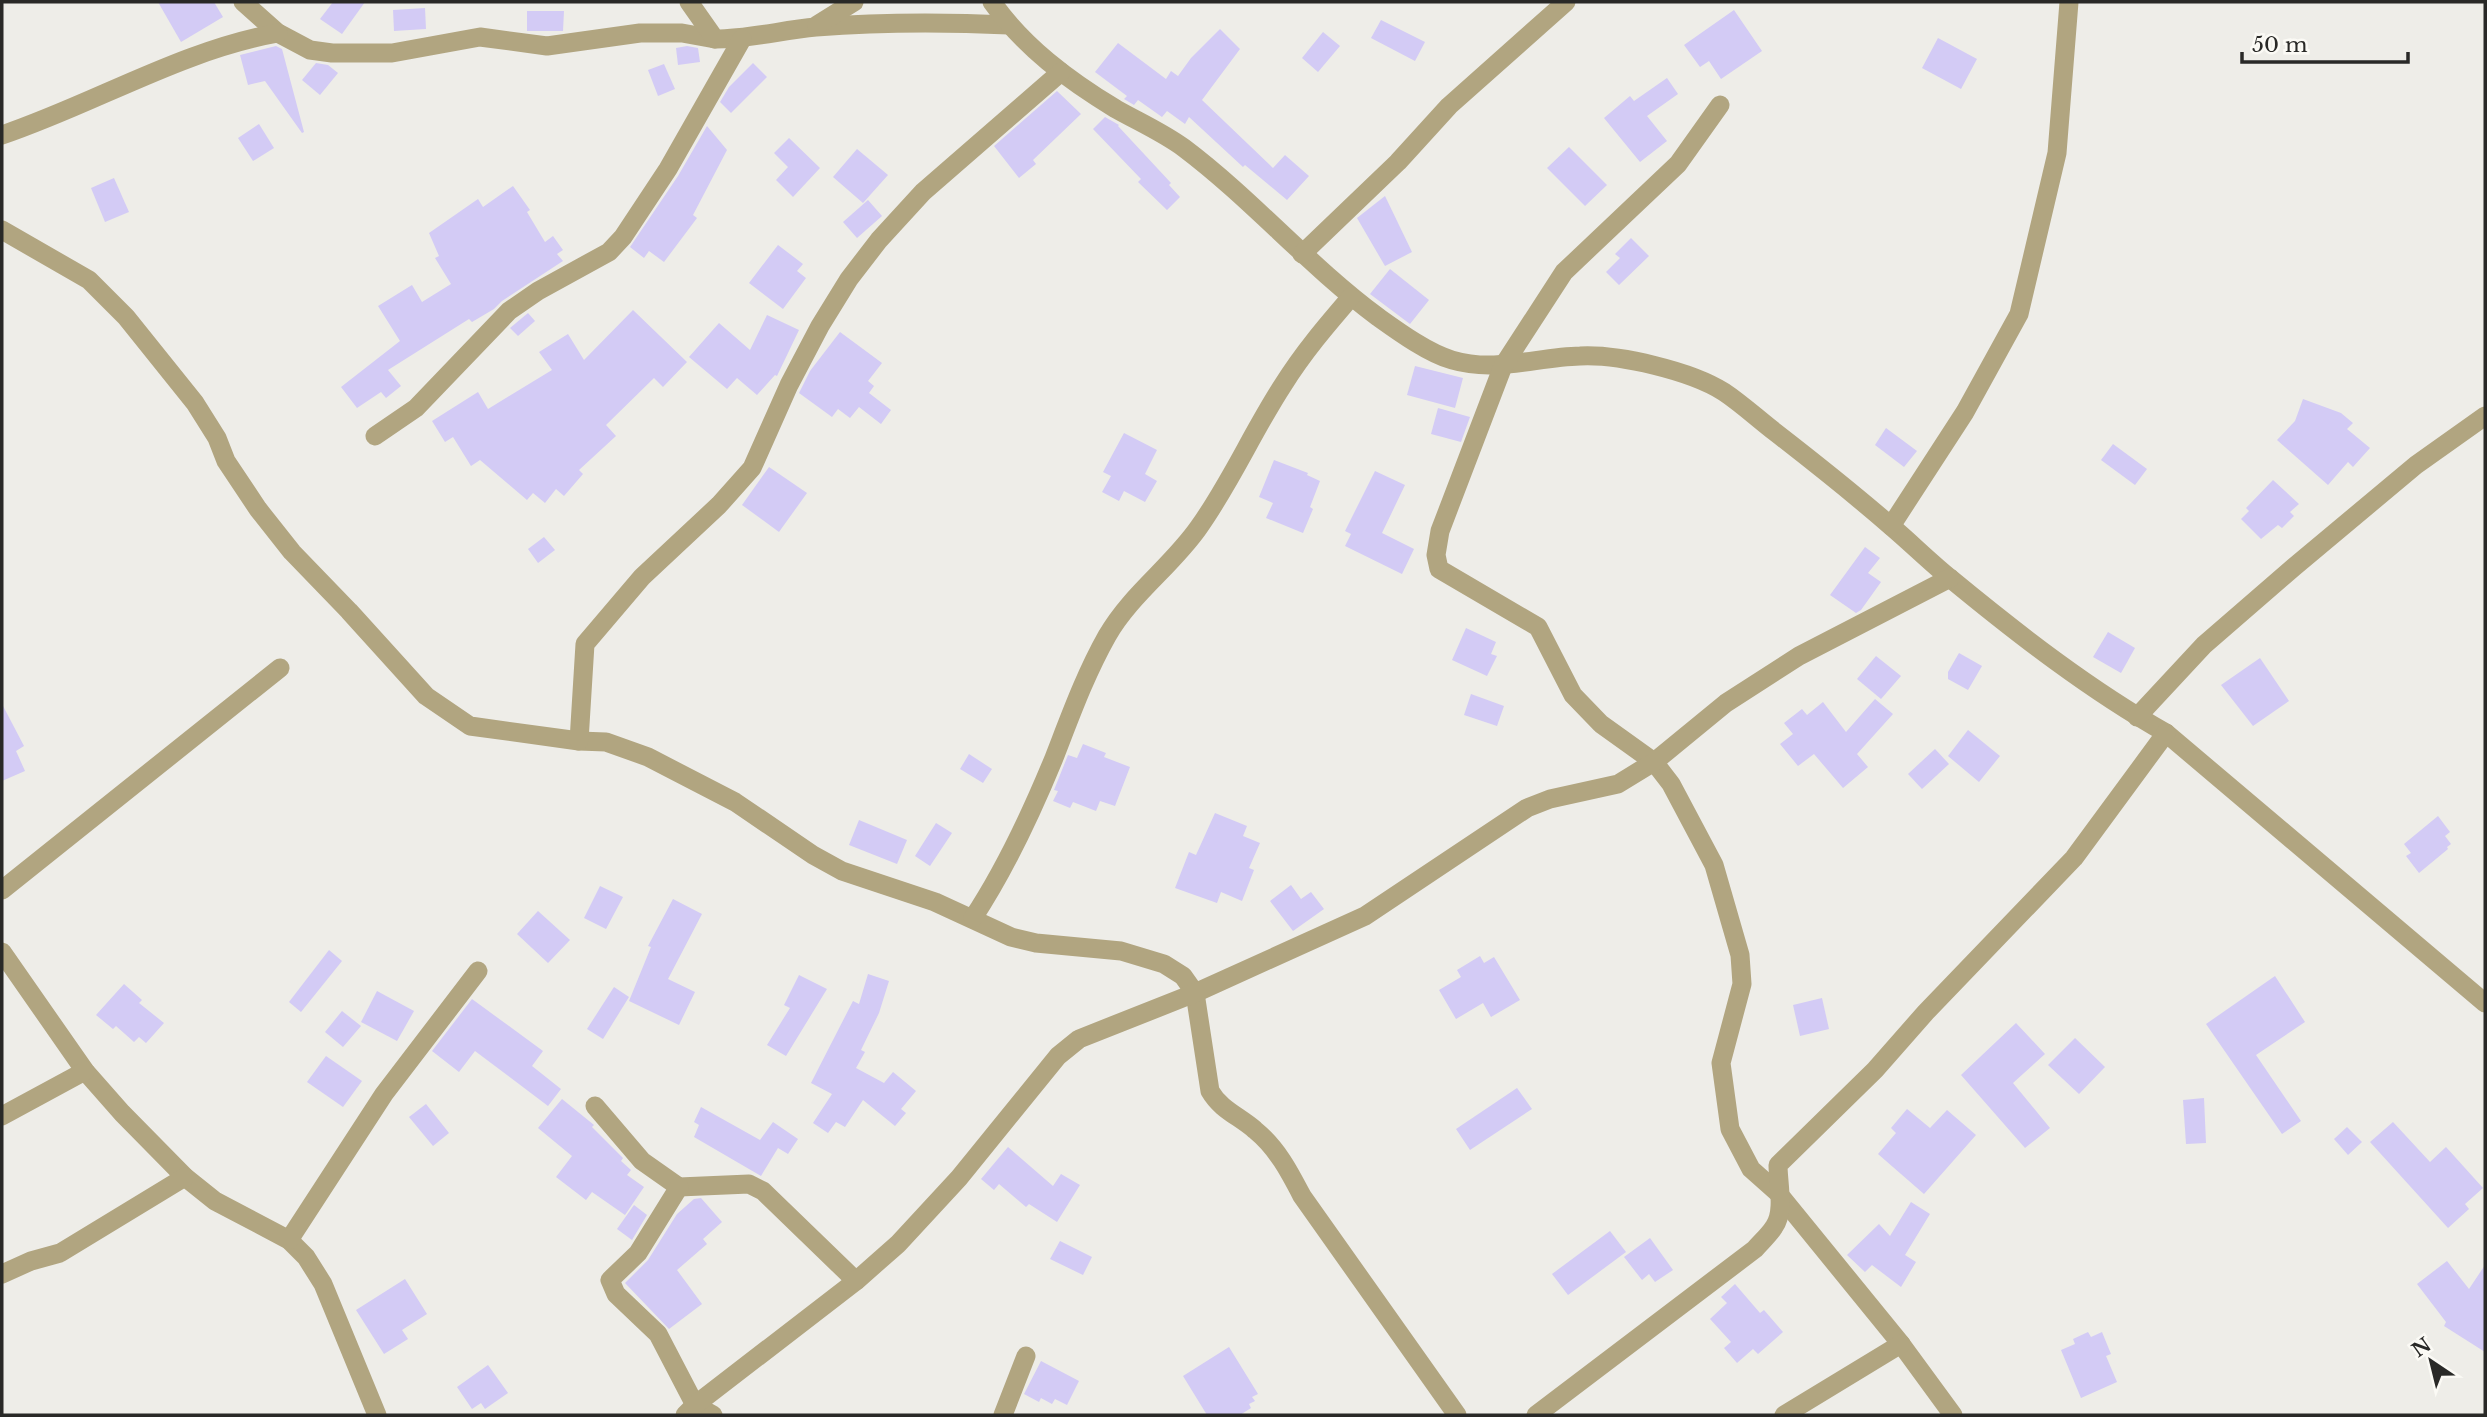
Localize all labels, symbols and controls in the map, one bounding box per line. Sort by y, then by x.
scale bar [2242,21,2408,65]
text: 50 m [2252,32,2308,58]
north arrow [2396,1326,2466,1396]
text: N [2408,1333,2436,1362]

